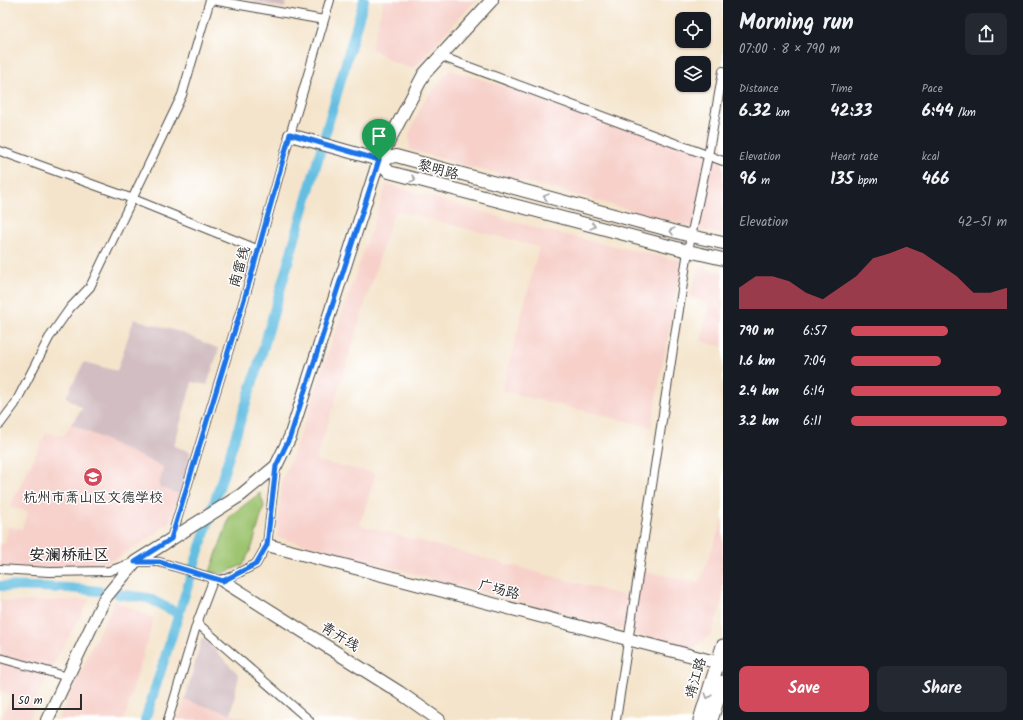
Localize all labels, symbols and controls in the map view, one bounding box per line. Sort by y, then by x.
text: Morning run [739,6,854,41]
map controls [675,12,711,92]
button: locate [675,12,711,48]
button: share [965,13,1007,55]
text: 07:00 · 8 × 790 m [739,39,840,60]
button: layers [675,56,711,92]
text: Distance [739,80,779,98]
text: Time [830,80,853,98]
text: Pace [922,80,943,98]
text: 6.32 [739,98,771,125]
text: 42:33 [830,98,872,125]
text: 6:44 [922,98,954,125]
text: km [771,104,790,122]
text: /km [954,104,976,122]
pin [362,119,396,160]
icon: arrive [368,125,390,147]
text: Elevation [739,148,781,166]
text: Heart rate [830,148,878,166]
text: kcal [922,148,940,166]
street label: 黎明路 [415,154,461,186]
text: 96 [739,166,757,193]
text: 135 [830,166,853,193]
text: 466 [922,166,949,193]
text: m [757,172,770,190]
text: bpm [853,172,878,190]
one-way arrow [409,174,416,183]
one-way arrow [543,193,550,202]
text: Elevation [739,212,788,233]
text: 42–51 m [958,212,1007,233]
one-way arrow [589,221,596,230]
one-way arrow [668,227,675,235]
street label: 南雷线 [224,244,256,290]
text: 790 m [739,321,774,342]
text: 6:57 [803,321,826,342]
text: 1.6 km [739,351,775,372]
text: 7:04 [803,351,826,372]
text: 2.4 km [739,381,779,402]
text: 6:14 [803,381,825,402]
text: 3.2 km [739,411,779,432]
text: 6:11 [803,411,822,432]
school or university icon: 杭州市萧山区文德学校 [82,466,104,488]
place label: 杭州市萧山区文德学校 [23,487,163,509]
district label: 安澜桥社区 [29,543,109,568]
street label: 广场路 [476,574,522,606]
street label: 青开线 [316,617,364,657]
street label: 靖江路 [679,655,713,701]
button: Save [739,666,869,712]
button: Share [877,666,1007,712]
scale bar [12,692,82,711]
text: 50 m [18,692,43,710]
one-way arrow [704,692,713,699]

